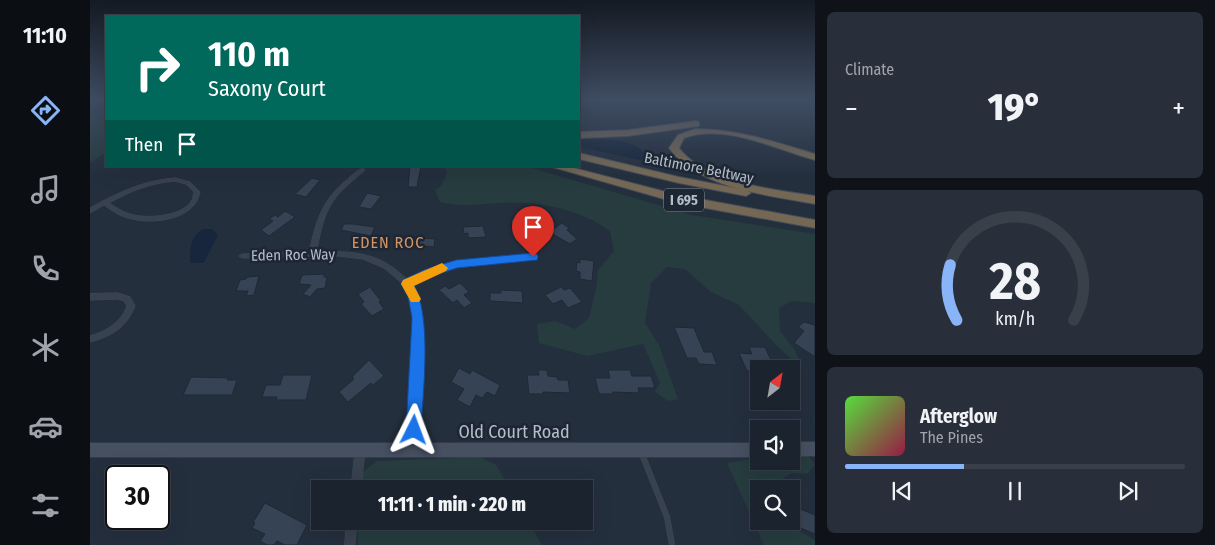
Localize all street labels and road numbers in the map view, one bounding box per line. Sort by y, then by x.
street label: Baltimore Beltway [643,149,756,187]
road number: I 695 [664,188,704,212]
street label: Eden Roc Way [251,245,335,265]
street label: Old Court Road [458,421,570,443]

